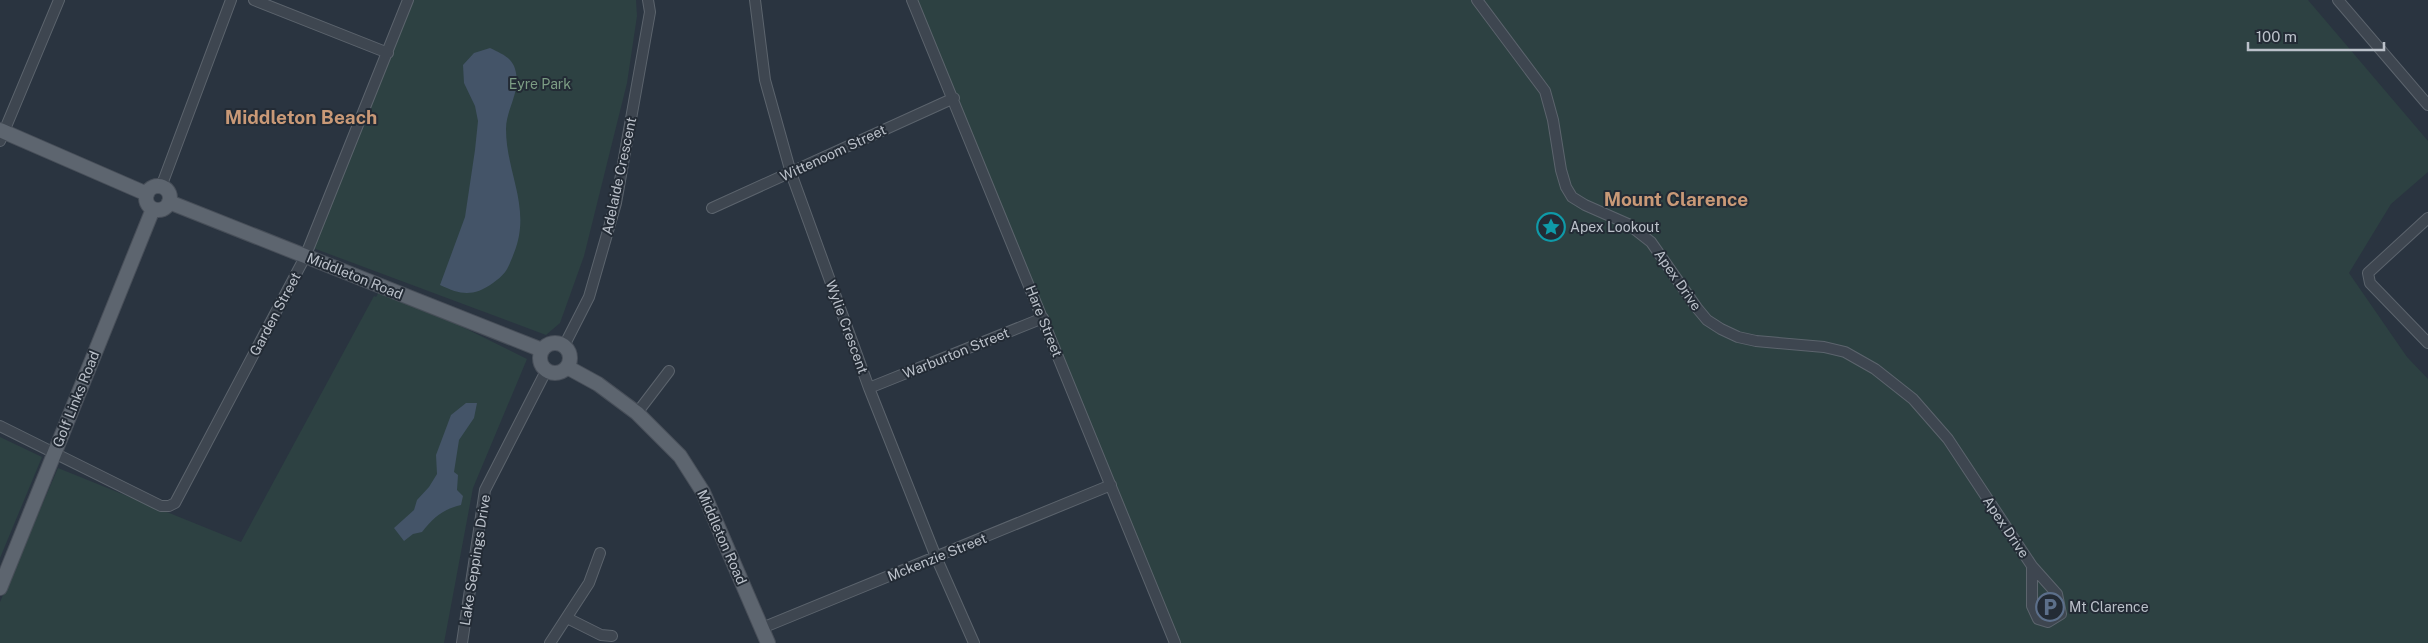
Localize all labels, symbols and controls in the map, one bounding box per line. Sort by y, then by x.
scale bar [2248,20,2384,52]
text: 100 m [2256,28,2297,45]
park label: Eyre Park [509,76,571,92]
district label: Middleton Beach [225,106,377,128]
street label: Adelaide Crescent [599,116,639,236]
street label: Wittenoom Street [777,121,889,185]
district label: Mount Clarence [1604,188,1748,210]
place icon: Apex Lookout [1536,212,1566,242]
place label: Apex Lookout [1570,219,1660,235]
street label: Apex Drive [1651,247,1705,314]
street label: Middleton Road [305,249,405,303]
street label: Garden Street [246,270,304,358]
street label: Wylie Crescent [823,278,871,376]
street label: Hare Street [1022,283,1066,359]
street label: Warburton Street [900,324,1012,382]
street label: Golf Links Road [49,349,103,449]
street label: Middleton Road [694,487,750,587]
street label: Lake Seppings Drive [457,493,493,627]
street label: Apex Drive [1980,493,2032,561]
street label: Mckenzie Street [885,530,989,584]
parking icon: Mt Clarence [2035,592,2065,622]
place label: Mt Clarence [2069,599,2149,615]

